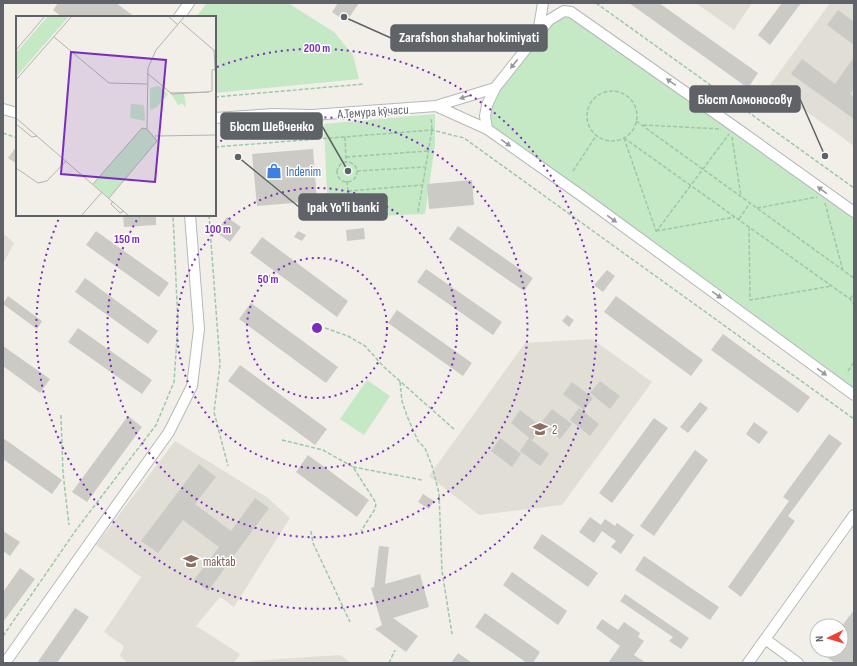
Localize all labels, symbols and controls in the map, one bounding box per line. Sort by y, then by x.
inset map [16,16,216,216]
callout: Zarafshon shahar hokimiyati [391,25,547,51]
text: Zarafshon shahar hokimiyati [399,29,539,46]
text: 200 m [304,41,330,56]
one-way arrow [509,59,518,70]
one-way arrow [666,78,676,86]
callout: Бюст Ломоносову [690,86,800,112]
text: Бюст Ломоносову [698,91,792,108]
one-way arrow [459,94,471,100]
street label: А.Темура кўчаси [336,102,409,123]
callout: Бюст Шевченко [221,113,322,139]
text: Бюст Шевченко [230,118,314,135]
one-way arrow [501,139,512,147]
shop icon: Indenim [265,162,283,180]
place label: Indenim [286,164,321,180]
one-way arrow [817,185,828,194]
callout: Ipak Yo'li banki [299,194,387,220]
text: Ipak Yo'li banki [307,199,379,216]
one-way arrow [607,215,618,223]
text: 100 m [205,222,231,237]
text: 150 m [114,232,140,247]
text: 50 m [258,272,278,287]
one-way arrow [712,291,722,299]
centre of rings [310,321,324,335]
one-way arrow [817,368,827,376]
school or university icon: 2 [531,420,549,438]
place label: 2 [552,422,557,438]
school or university icon: maktab [182,552,200,570]
place label: maktab [203,554,236,570]
north arrow [809,618,849,658]
text: N [813,635,826,642]

